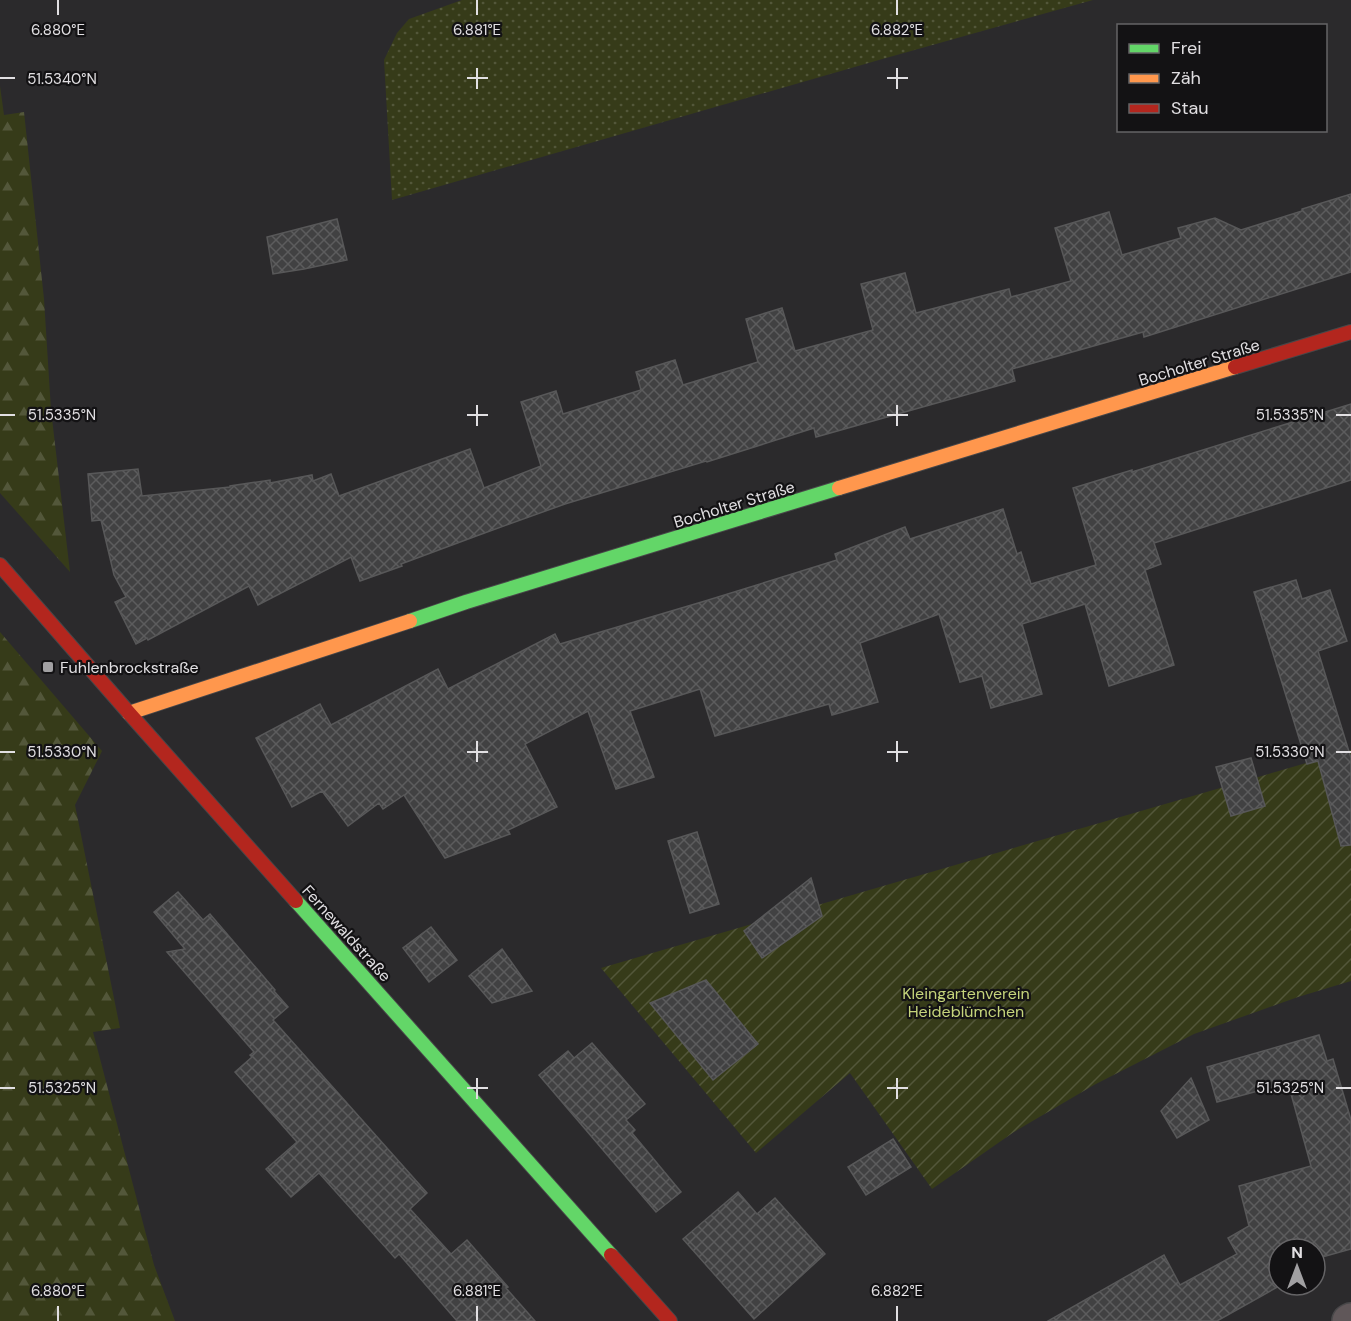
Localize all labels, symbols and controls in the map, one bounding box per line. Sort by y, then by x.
text: 6.880°E [31,20,85,40]
text: 6.881°E [453,20,501,40]
text: 6.882°E [871,20,923,40]
legend [1117,24,1327,132]
text: Frei [1171,36,1202,60]
text: Zäh [1171,66,1201,90]
text: 51.5340°N [27,69,97,89]
text: Stau [1171,96,1209,120]
street label: Bocholter Straße [1136,334,1262,391]
text: 51.5335°N [28,405,96,425]
text: 51.5335°N [1256,405,1324,425]
street label: Bocholter Straße [671,476,797,533]
place label: Fuhlenbrockstraße [60,657,199,678]
marker: Fuhlenbrockstraße [41,660,55,674]
text: 51.5330°N [27,742,97,762]
text: 51.5330°N [1255,742,1325,762]
street label: Fernewaldstraße [298,880,396,986]
park label: Kleingartenverein Heideblümchen [902,983,1030,1022]
text: 51.5325°N [28,1078,96,1098]
text: 51.5325°N [1256,1078,1324,1098]
north arrow [1267,1237,1327,1297]
text: N [1291,1242,1303,1263]
text: 6.880°E [31,1281,85,1301]
text: 6.881°E [453,1281,501,1301]
text: 6.882°E [871,1281,923,1301]

